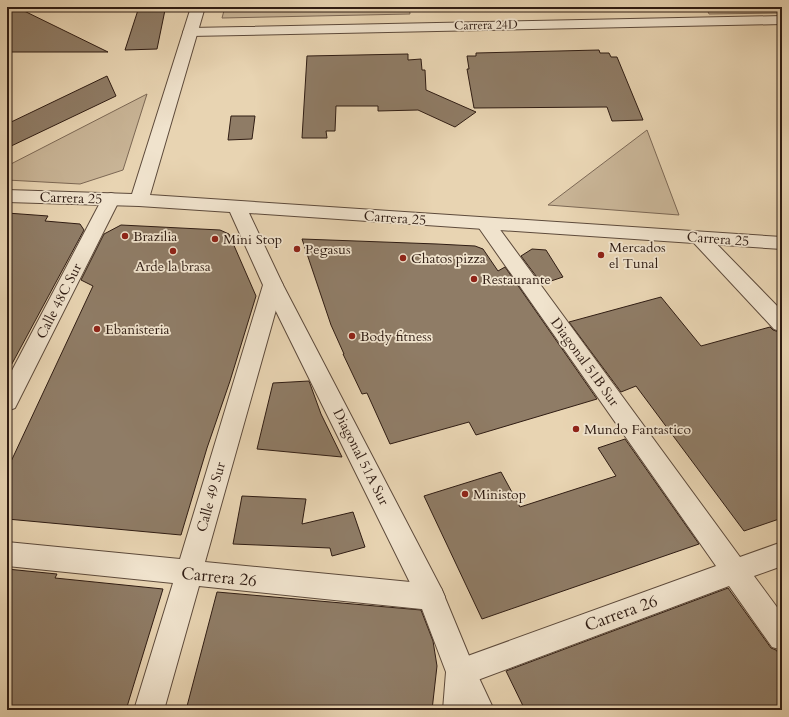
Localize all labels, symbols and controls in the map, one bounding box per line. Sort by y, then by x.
street label: Carrera 24D [454,16,518,34]
street label: Carrera 25 [39,187,103,209]
street label: Carrera 25 [363,206,427,230]
place label: Brazilia [133,227,177,246]
street label: Carrera 25 [686,227,750,251]
place label: Mini Stop [223,230,282,249]
marker: Brazilia [120,231,130,241]
marker: Mini Stop [210,234,220,244]
place label: Mercados el Tunal [609,238,666,273]
place label: Pegasus [305,240,351,259]
marker: Pegasus [292,244,302,254]
marker: Arde la brasa [168,246,178,256]
place label: Chatos pizza [411,249,486,268]
marker: Mercados el Tunal [596,250,606,260]
marker: Chatos pizza [398,253,408,263]
place label: Arde la brasa [135,257,211,276]
street label: Calle 48C Sur [32,259,87,342]
place label: Restaurante [482,270,551,289]
marker: Restaurante [469,274,479,284]
street label: Diagonal 51B Sur [546,314,624,411]
place label: Ebanisteria [105,320,170,339]
marker: Ebanisteria [92,324,102,334]
place label: Body fitness [360,327,432,346]
marker: Body fitness [347,331,357,341]
street label: Diagonal 51A Sur [328,405,394,509]
place label: Mundo Fantastico [584,420,691,439]
marker: Mundo Fantastico [571,424,581,434]
street label: Calle 49 Sur [192,459,230,534]
place label: Ministop [473,485,526,504]
marker: Ministop [460,489,470,499]
street label: Carrera 26 [180,562,258,592]
street label: Carrera 26 [581,589,661,637]

